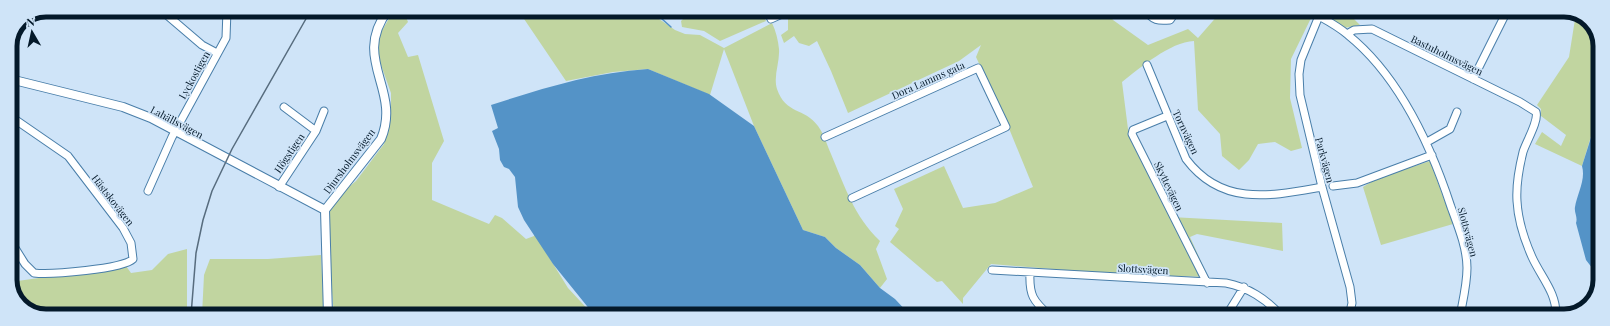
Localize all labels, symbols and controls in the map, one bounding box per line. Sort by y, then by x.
north arrow [12,12,52,52]
text: N [25,14,36,30]
street label: Bastuholmsvägen [1409,31,1485,79]
street label: Lyckostigen [175,48,213,102]
street label: Dora Lamms gata [889,58,967,102]
street label: Lahällsvägen [148,102,206,142]
street label: Tornvägen [1170,107,1202,157]
street label: Djursholmsvägen [320,126,378,196]
street label: Högstigen [271,130,307,176]
street label: Parkvägen [1312,136,1338,184]
street label: Skyttevägen [1151,159,1187,213]
street label: Hästskovägen [89,171,138,229]
street label: Slottsvägen [1455,206,1481,258]
street label: Slottsvägen [1117,261,1169,277]

